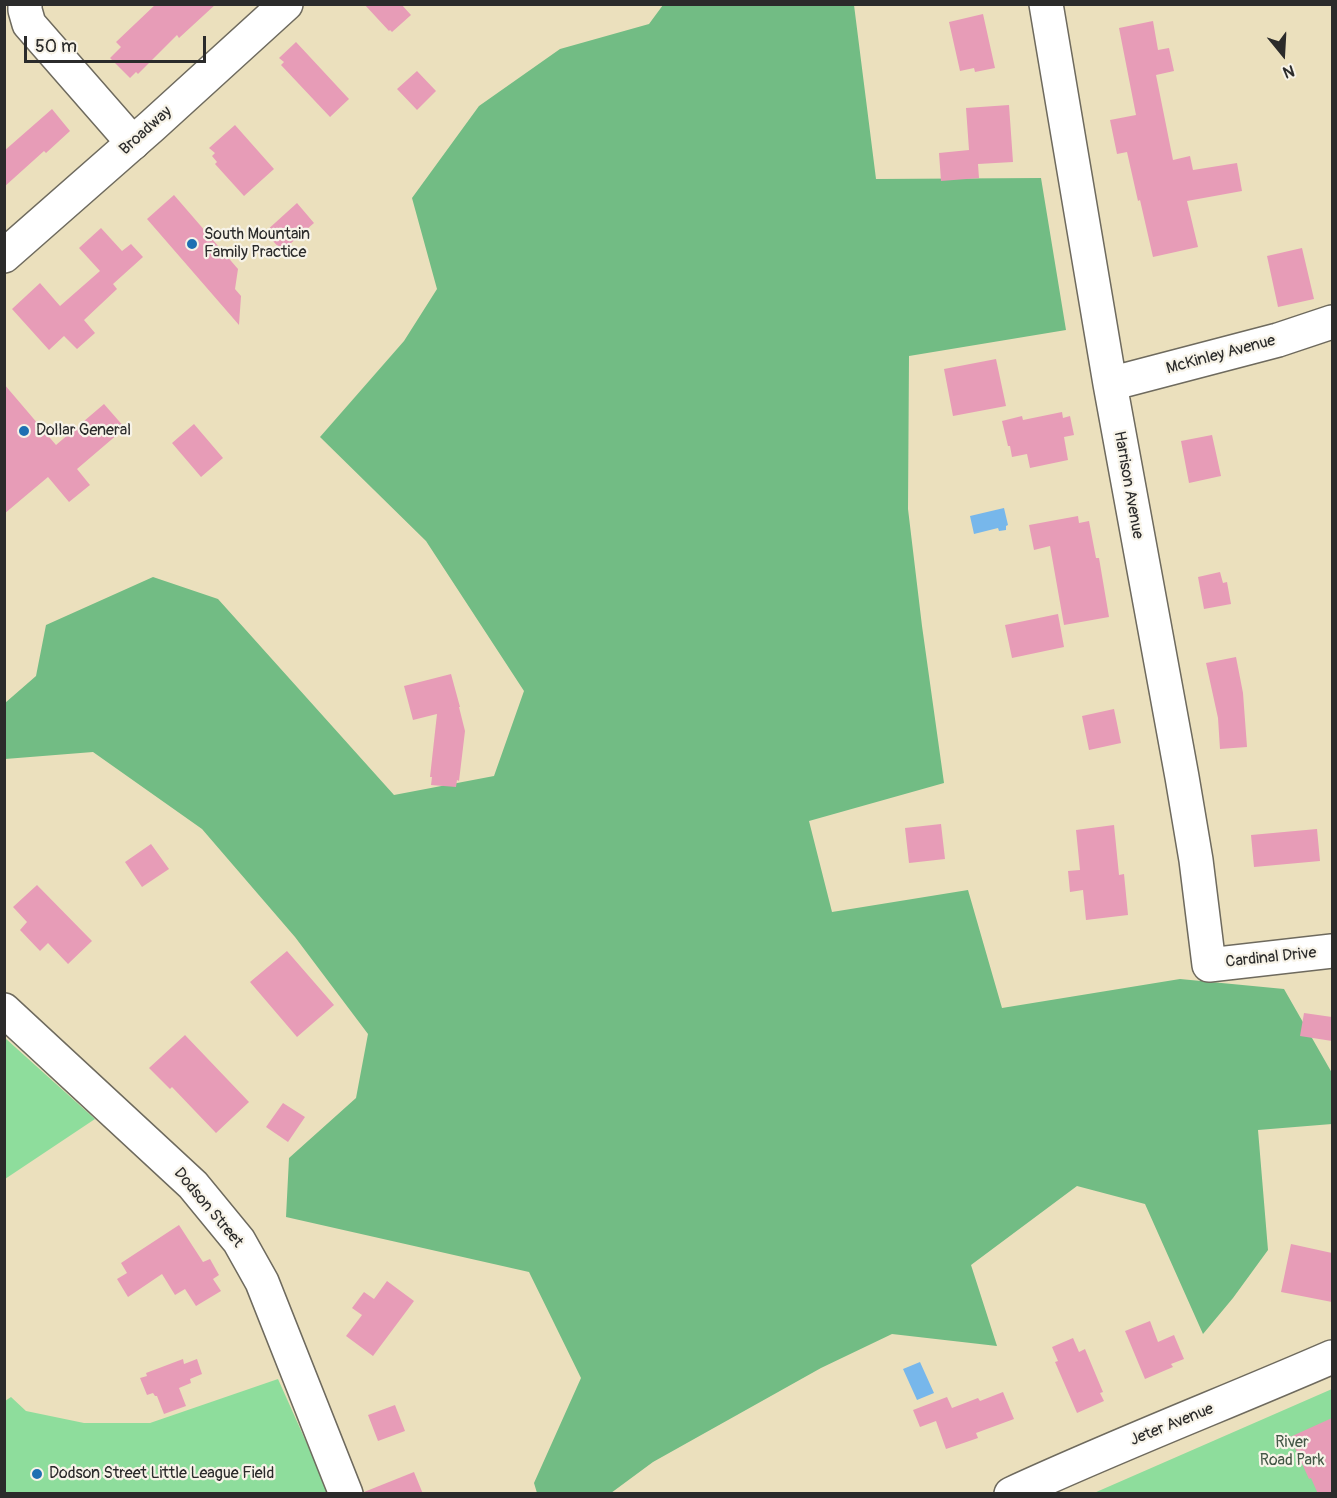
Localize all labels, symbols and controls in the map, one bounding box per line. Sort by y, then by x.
scale bar [27,24,208,62]
north arrow [1253,24,1313,84]
text: 50 m [35,35,77,58]
text: N [1280,60,1297,82]
street label: Broadway [116,103,176,159]
place label: South Mountain Family Practice [204,225,310,263]
marker: South Mountain Family Practice [185,237,199,251]
street label: McKinley Avenue [1164,331,1278,379]
place label: Dollar General [36,421,131,441]
marker: Dollar General [17,424,31,438]
street label: Harrison Avenue [1109,430,1147,540]
street label: Cardinal Drive [1225,944,1317,972]
street label: Dodson Street [169,1164,247,1252]
street label: Jeter Avenue [1127,1400,1217,1450]
park label: River Road Park [1260,1433,1324,1471]
place label: Dodson Street Little League Field [49,1464,274,1484]
marker: Dodson Street Little League Field [30,1467,44,1481]

